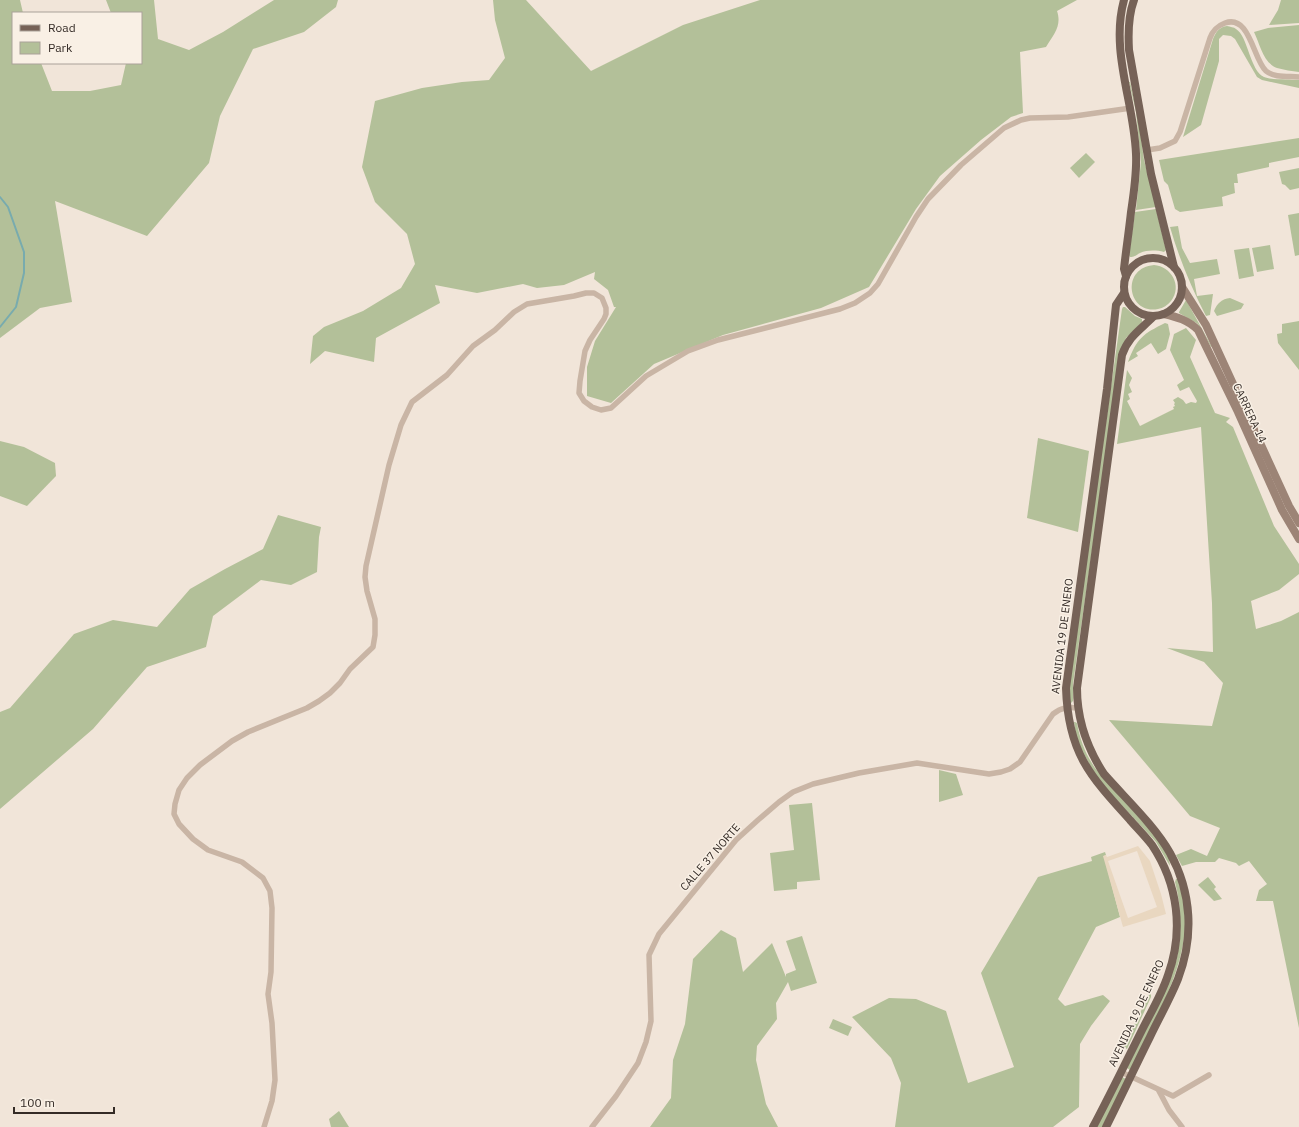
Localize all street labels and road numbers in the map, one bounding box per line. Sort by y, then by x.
street label: CARRERA 14 [1230,381,1270,445]
street label: AVENIDA 19 DE ENERO [1048,577,1076,695]
street label: CALLE 37 NORTE [677,820,743,894]
street label: AVENIDA 19 DE ENERO [1105,957,1167,1069]

